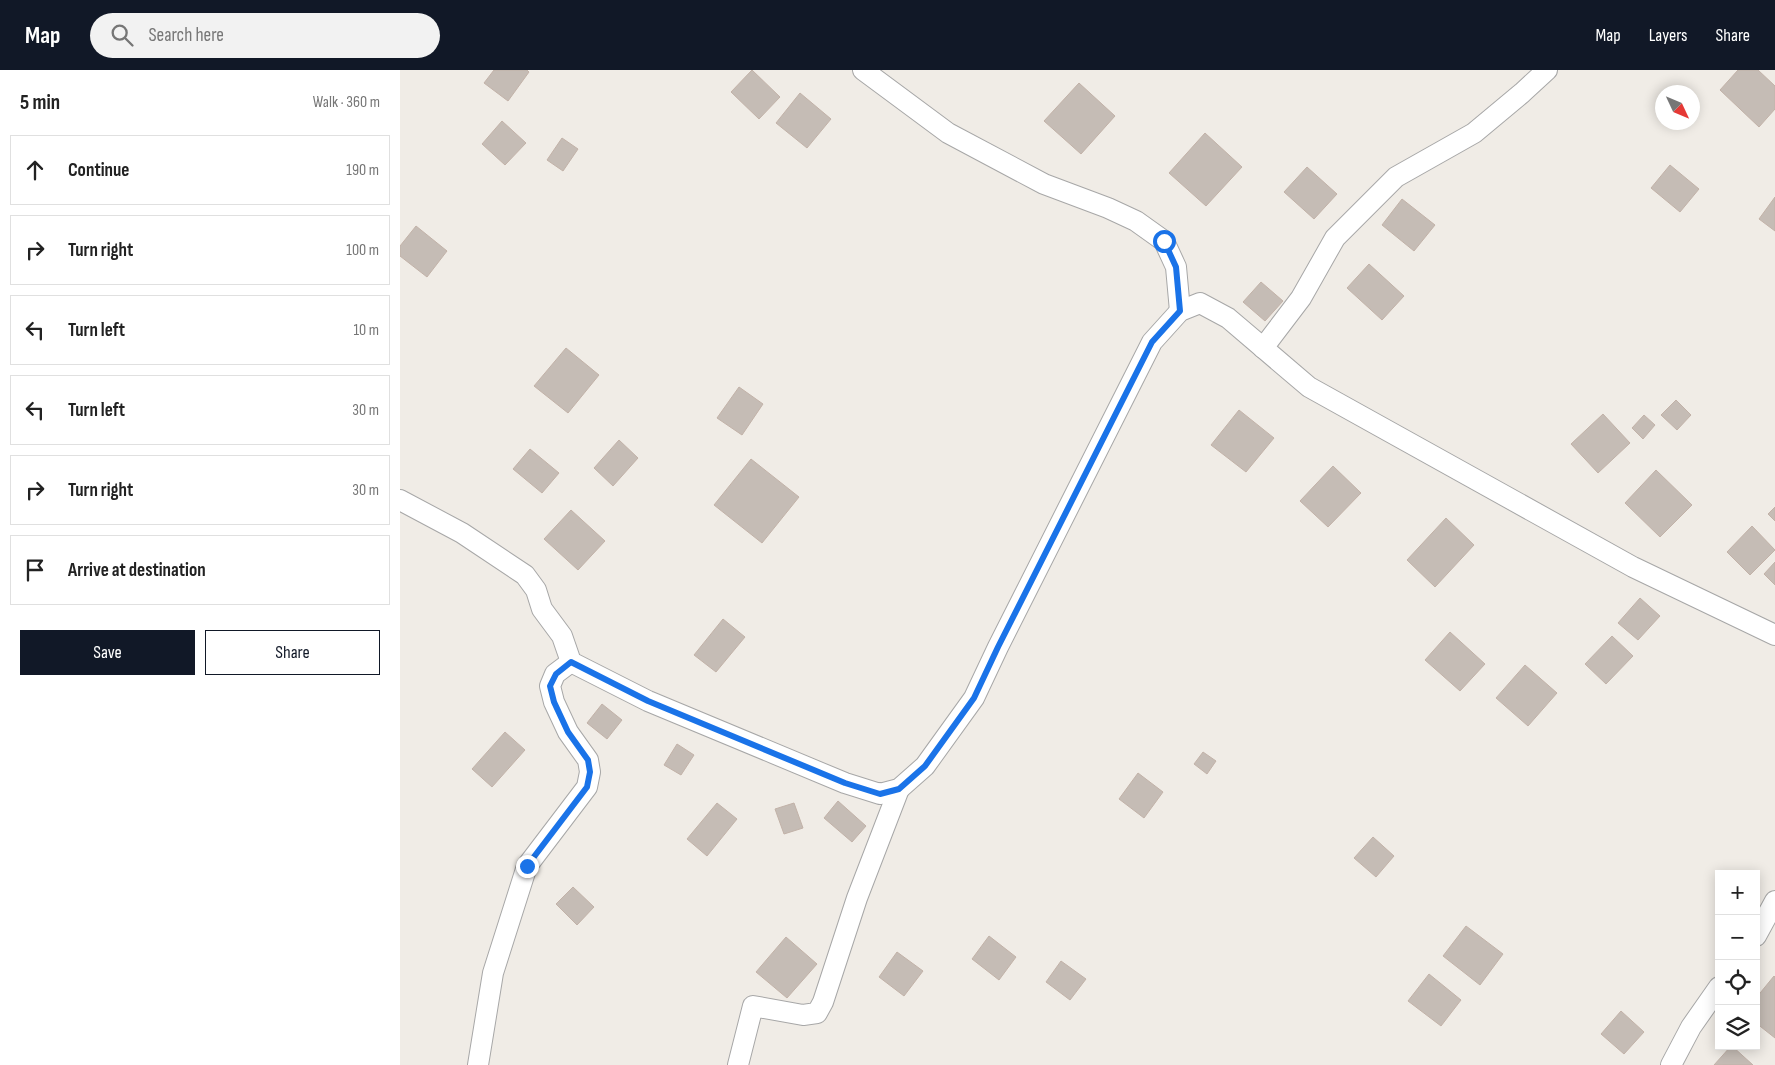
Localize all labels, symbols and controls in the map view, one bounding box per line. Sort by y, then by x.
search box [90,13,440,58]
text: Map [25,21,60,50]
icon: search [108,21,136,49]
text: Search here [148,24,224,47]
text: Map [1596,25,1621,46]
text: Layers [1649,25,1688,46]
text: Share [1716,25,1750,46]
north arrow [1655,85,1700,130]
text: 5 min [20,90,60,115]
text: Walk · 360 m [313,93,380,112]
icon: ahead [21,156,49,184]
text: Continue [68,159,129,182]
text: 190 m [346,161,379,180]
route start [1153,230,1176,253]
icon: right [21,236,49,264]
text: Turn right [68,239,133,262]
text: 100 m [346,241,379,260]
icon: left [21,316,49,344]
text: Turn left [68,319,125,342]
text: 10 m [353,321,379,340]
icon: left [21,396,49,424]
text: Turn left [68,399,125,422]
text: 30 m [352,401,379,420]
icon: right [21,476,49,504]
text: Turn right [68,479,133,502]
text: 30 m [352,481,379,500]
icon: arrive [21,556,49,584]
text: Arrive at destination [68,559,206,582]
button: Save [20,630,195,675]
button: Share [205,630,380,675]
route end [516,855,539,878]
map controls [1715,870,1760,1050]
button: + [1715,870,1760,915]
button: − [1715,915,1760,960]
button: locate [1715,960,1760,1005]
button: layers [1715,1005,1760,1050]

